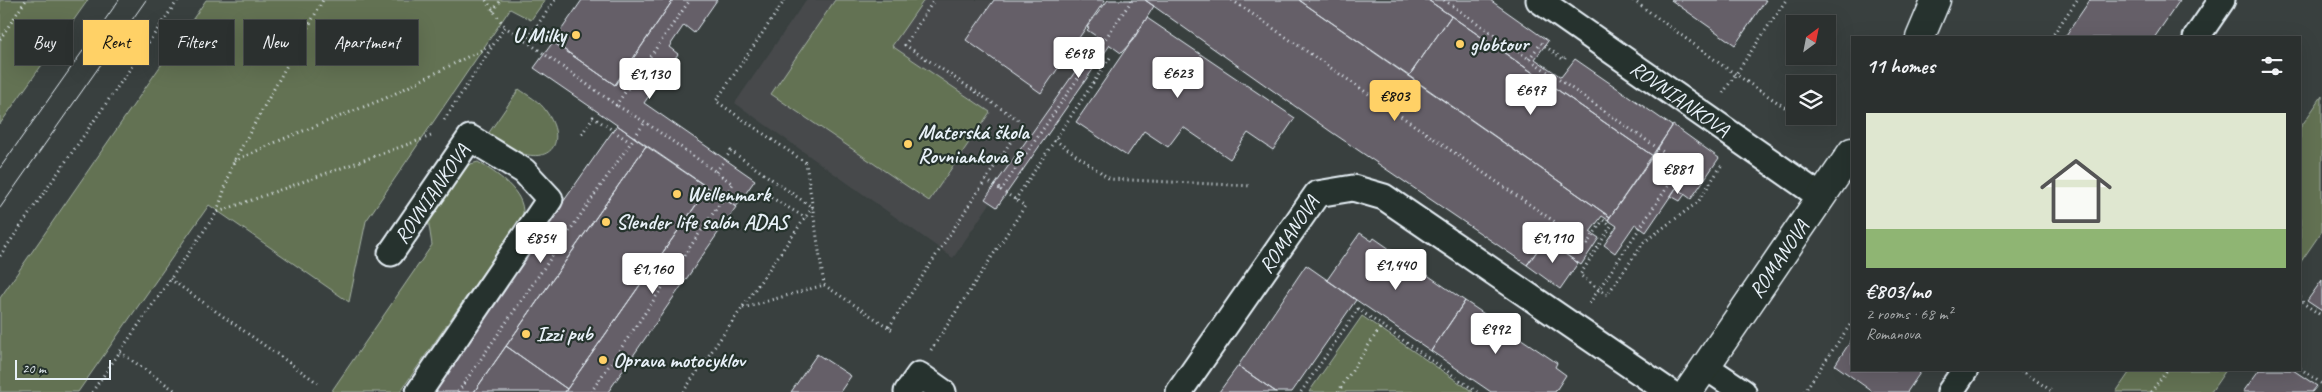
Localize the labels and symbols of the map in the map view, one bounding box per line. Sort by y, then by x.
north arrow [1786,15,1836,65]
place label: U Milky [512,22,569,48]
marker: U Milky [570,29,582,41]
place label: globtour [1470,31,1531,57]
pin: €698 [1049,36,1109,79]
marker: globtour [1454,38,1466,50]
street label: ROVNIANKOVA [1625,55,1735,142]
pin: €623 [1148,56,1208,99]
pin: €1,130 [609,58,691,100]
pin: €697 [1501,74,1561,116]
pin: €803 [1365,80,1425,122]
place label: Materská škola Rovniankova 8 [918,119,1030,169]
street label: ROVNIANKOVA [388,138,475,249]
marker: Materská škola Rovniankova 8 [902,138,914,150]
pin: €881 [1648,152,1708,195]
place label: Wellenmark [687,181,772,207]
marker: Wellenmark [671,188,683,200]
street label: ROMANOVA [1253,190,1326,278]
place label: Slender life salón ADAS [616,209,791,235]
street label: ROMANOVA [1743,214,1815,303]
marker: Slender life salón ADAS [600,216,612,228]
pin: €854 [511,222,571,264]
pin: €1,110 [1512,222,1594,264]
pin: €1,440 [1355,248,1437,291]
pin: €1,160 [612,252,694,295]
pin: €992 [1466,312,1526,355]
place label: Izzi pub [536,321,594,347]
marker: Izzi pub [520,328,532,340]
place label: Oprava motocyklov [613,347,747,373]
marker: Oprava motocyklov [597,354,609,366]
scale bar [15,357,111,380]

